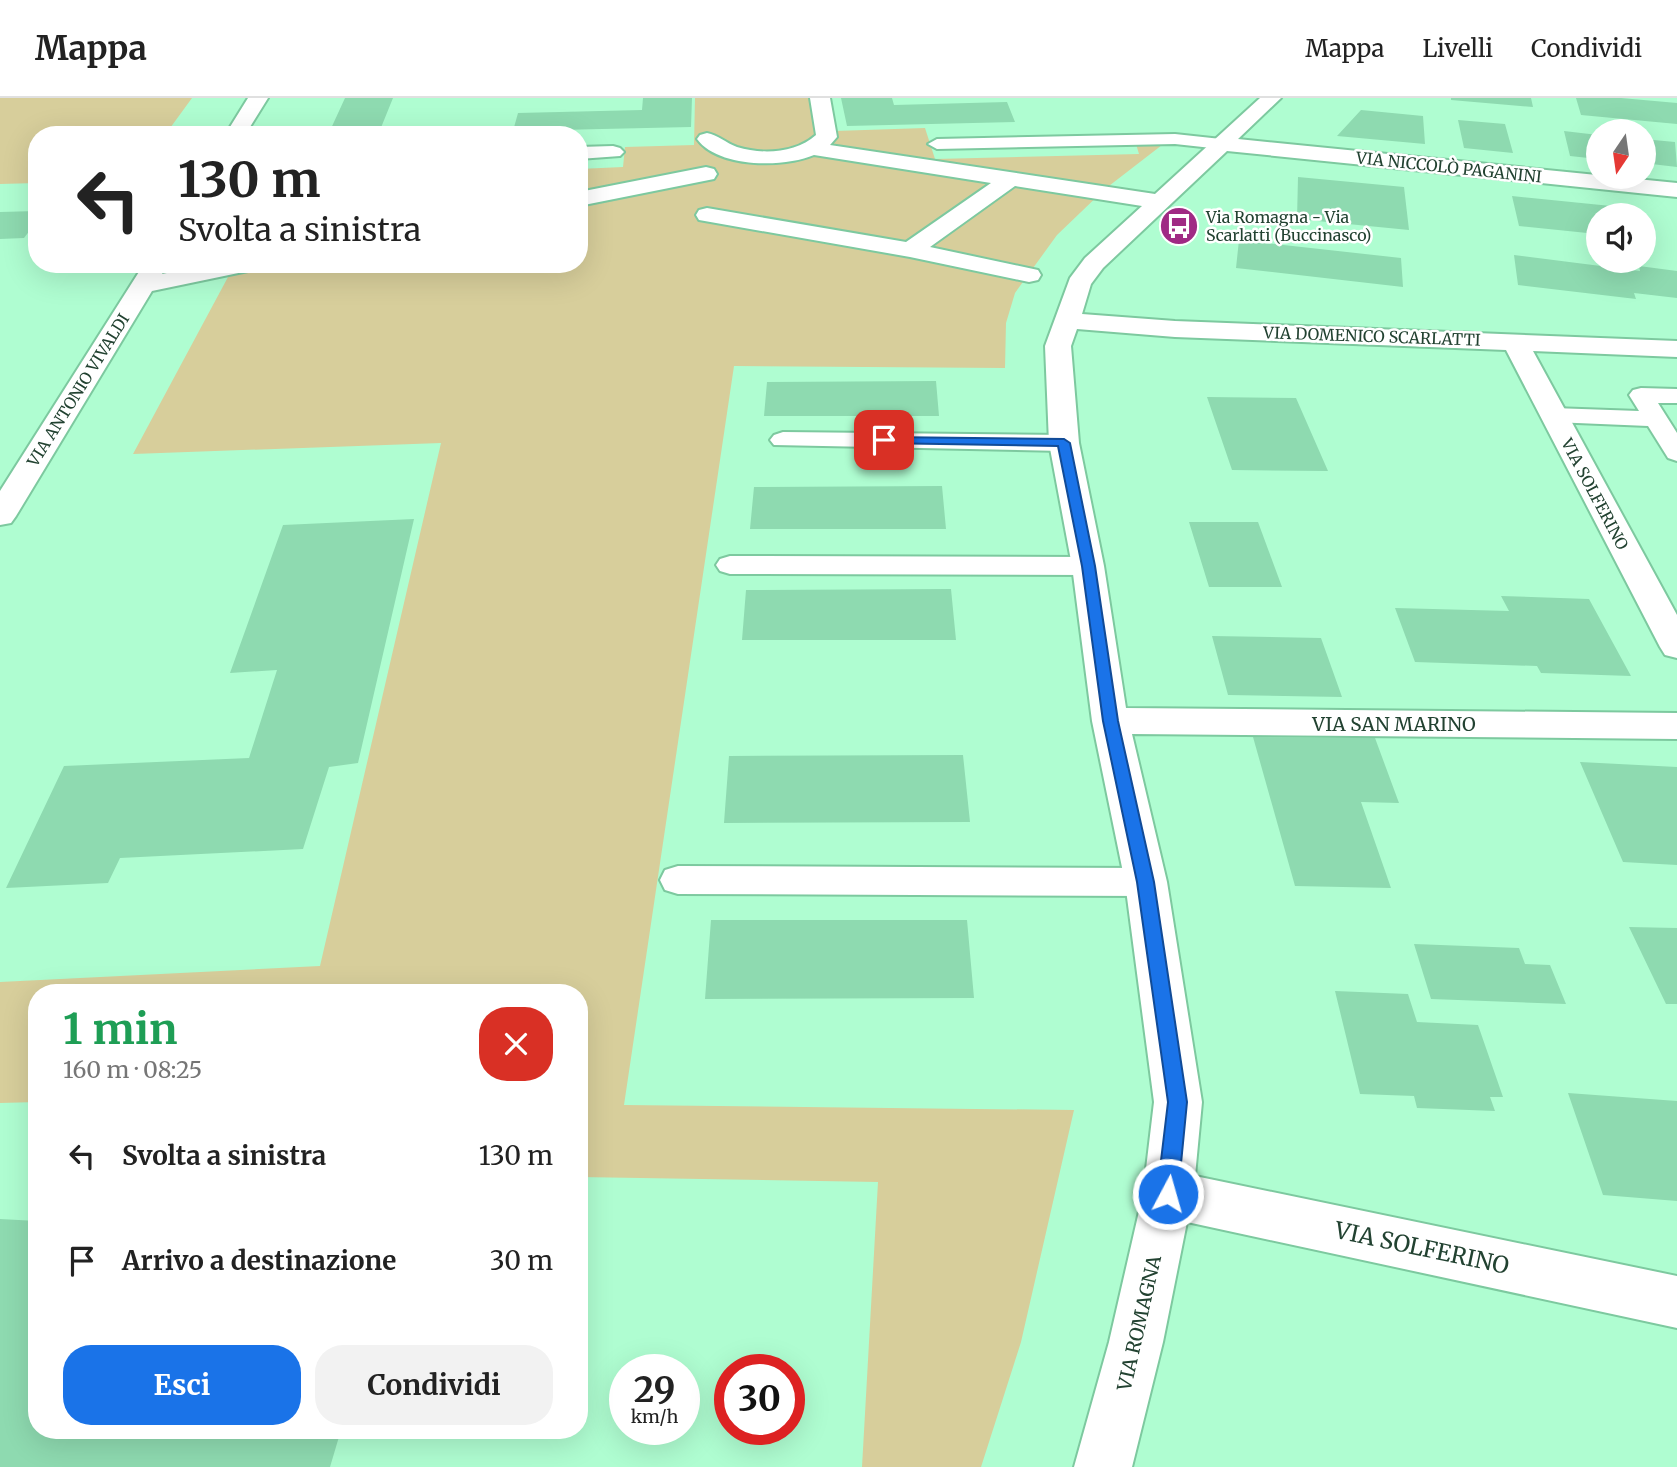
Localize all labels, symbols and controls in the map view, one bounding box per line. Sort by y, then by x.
text: Mappa [35,28,147,69]
text: Mappa [1305,33,1384,64]
text: Livelli [1422,33,1493,64]
text: Condividi [1531,33,1642,64]
north arrow [1586,119,1656,189]
map controls [1586,119,1656,273]
street label: VIA NICCOLÒ PAGANINI [1354,147,1543,187]
text: 130 m [178,149,321,210]
icon: left [63,154,154,245]
button: sound [1586,203,1656,273]
bus stop icon: Via Romagna - Via Scarlatti (Buccinasco) [1158,205,1200,247]
place label: Via Romagna - Via Scarlatti (Buccinasco) [1205,207,1371,245]
text: Svolta a sinistra [178,210,421,250]
street label: VIA ANTONIO VIVALDI [22,310,133,471]
street label: VIA DOMENICO SCARLATTI [1262,322,1481,350]
pin [854,410,914,470]
icon: arrive [865,421,903,459]
street label: VIA SOLFERINO [1557,434,1633,554]
street label: VIA SAN MARINO [1311,712,1476,736]
text: 1 min [63,1003,177,1055]
button: close [479,1007,553,1081]
text: 160 m · 08:25 [63,1055,202,1084]
icon: left [63,1137,101,1175]
text: Svolta a sinistra [122,1139,326,1172]
text: 130 m [479,1139,553,1172]
position arrow [1131,1157,1205,1231]
street label: VIA SOLFERINO [1331,1215,1512,1280]
icon: arrive [63,1242,101,1280]
text: Arrivo a destinazione [122,1244,396,1277]
text: 30 m [490,1244,553,1277]
street label: VIA ROMAGNA [1112,1252,1166,1394]
button: Esci [63,1345,301,1425]
button: Condividi [315,1345,553,1425]
speed limit sign: 30 [714,1354,805,1445]
text: 29 [634,1368,675,1412]
text: km/h [631,1405,678,1428]

